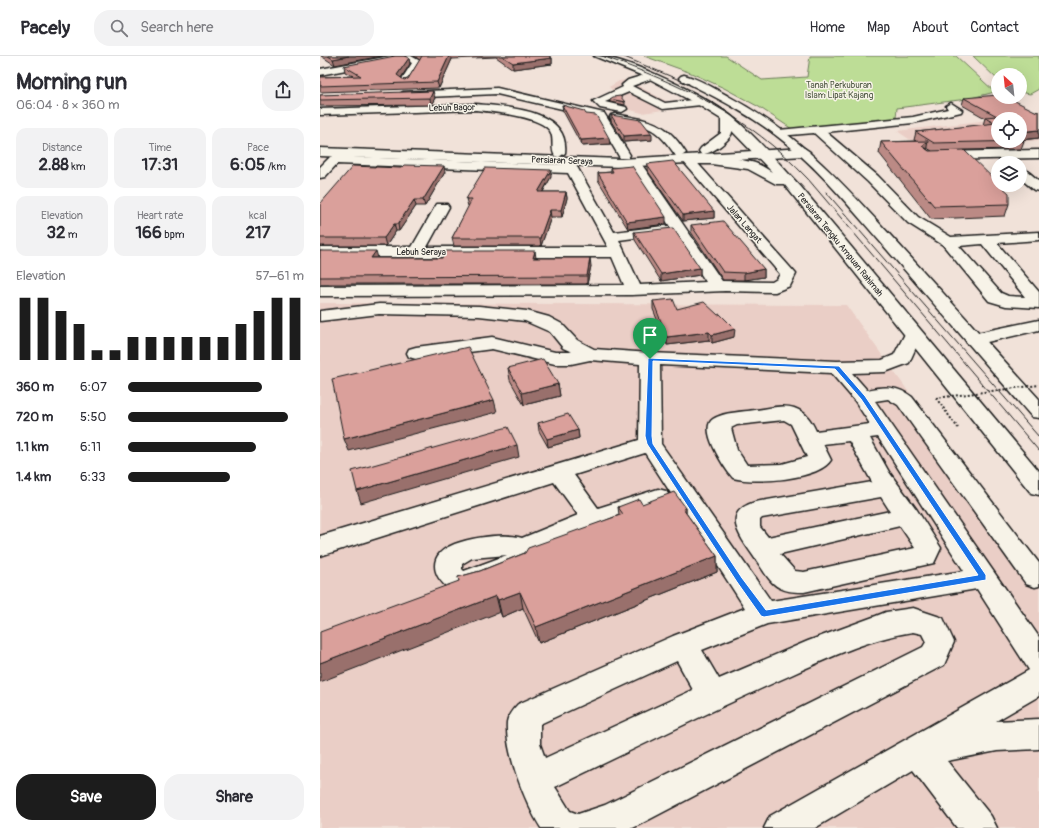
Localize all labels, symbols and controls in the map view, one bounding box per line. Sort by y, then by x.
search box [94,10,374,46]
text: Pacely [20,16,70,40]
icon: search [108,17,130,39]
text: Search here [140,18,213,37]
text: Home [810,19,845,36]
text: Map [867,19,890,36]
text: About [912,19,948,36]
text: Contact [970,19,1019,36]
text: Morning run [16,68,127,96]
north arrow [991,68,1027,104]
map controls [991,68,1027,192]
button: share [262,69,304,111]
park label: Tanah Perkuburan Islam Lipat Kajang [805,80,874,101]
text: 06:04 · 8 × 360 m [16,97,120,113]
street label: Lebuh Bagor [429,102,476,114]
button: locate [991,112,1027,148]
text: Distance [42,141,82,154]
text: Time [149,141,172,154]
text: Pace [247,141,269,154]
text: 2.88 [38,154,69,175]
text: 17:31 [142,154,178,175]
text: 6:05 [230,154,265,175]
street label: Persiaran Seraya [531,154,593,168]
button: layers [991,156,1027,192]
text: km [69,160,86,173]
text: /km [265,160,286,173]
street label: Persiaran Tengku Ampuan Rahimah [795,191,885,299]
street label: Jalan Langat [724,202,764,246]
text: Elevation [41,209,83,222]
text: Heart rate [137,209,183,222]
text: kcal [249,209,267,222]
text: 32 [46,222,65,243]
text: 166 [135,222,162,243]
text: 217 [245,222,271,243]
text: m [65,228,78,241]
text: bpm [162,228,185,241]
street label: Lebuh Seraya [396,247,446,258]
text: Elevation [16,268,66,284]
text: 57–61 m [255,268,304,284]
pin [633,318,667,359]
icon: arrive [639,324,661,346]
text: 360 m [16,379,54,395]
text: 6:07 [80,379,107,395]
text: 720 m [16,409,53,425]
text: 5:50 [80,409,106,425]
text: 1.1 km [16,439,49,455]
text: 6:11 [80,439,101,455]
text: 1.4 km [16,469,51,485]
text: 6:33 [80,469,106,485]
button: Save [16,774,156,820]
button: Share [164,774,304,820]

